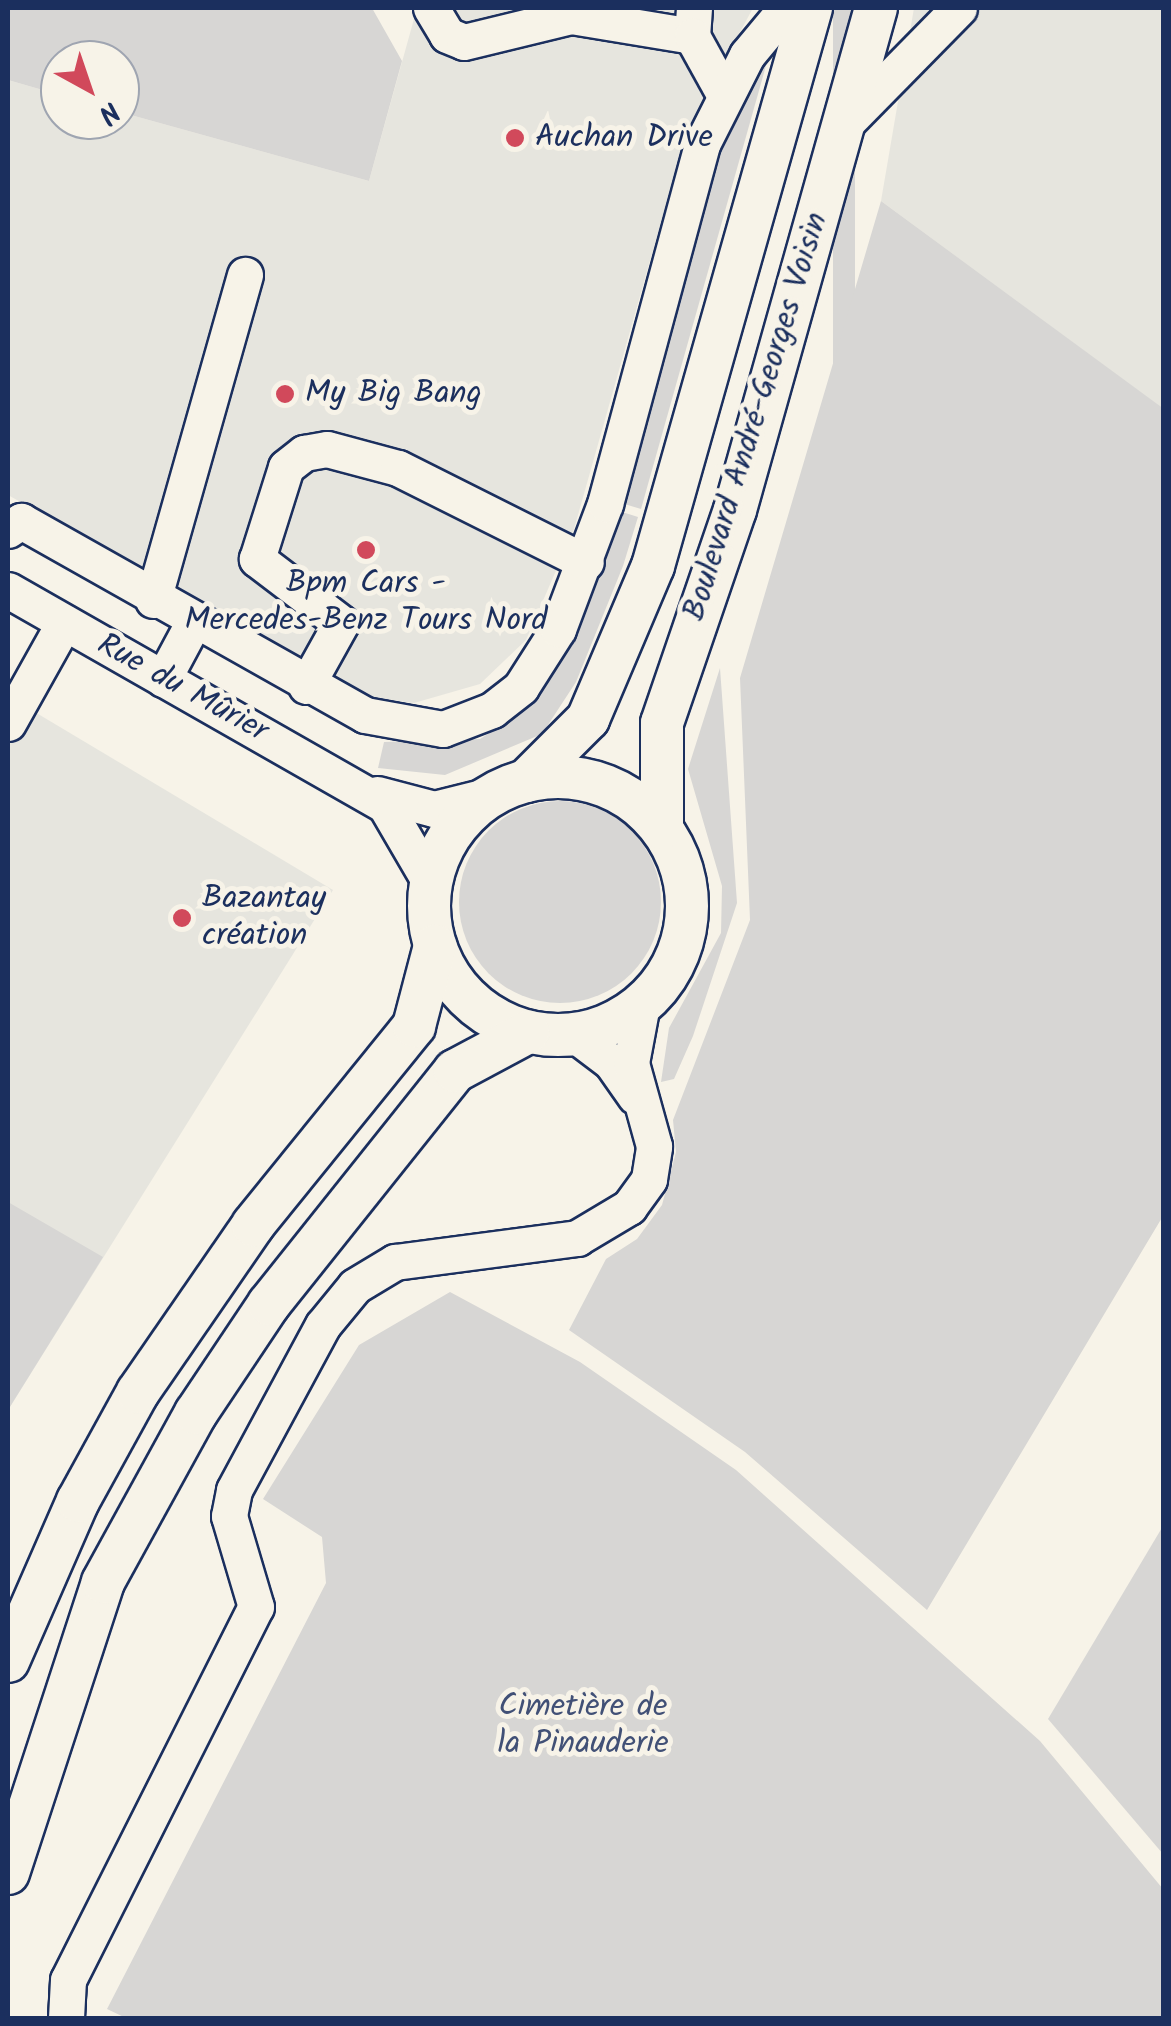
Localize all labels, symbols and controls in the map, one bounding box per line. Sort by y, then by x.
north arrow [40,40,140,140]
text: N [87,89,130,135]
place label: Auchan Drive [535,119,713,157]
marker: Auchan Drive [504,127,526,149]
street label: Boulevard André-Georges Voisin [677,208,837,626]
place label: My Big Bang [305,375,482,413]
marker: My Big Bang [274,383,296,405]
marker: Bpm Cars - Mercedes-Benz Tours Nord [355,539,377,561]
place label: Bpm Cars - Mercedes-Benz Tours Nord [184,566,548,641]
street label: Rue du Mûrier [90,626,274,752]
place label: Bazantay création [202,881,326,956]
marker: Bazantay création [171,907,193,929]
park label: Cimetière de la Pinauderie [497,1689,669,1764]

